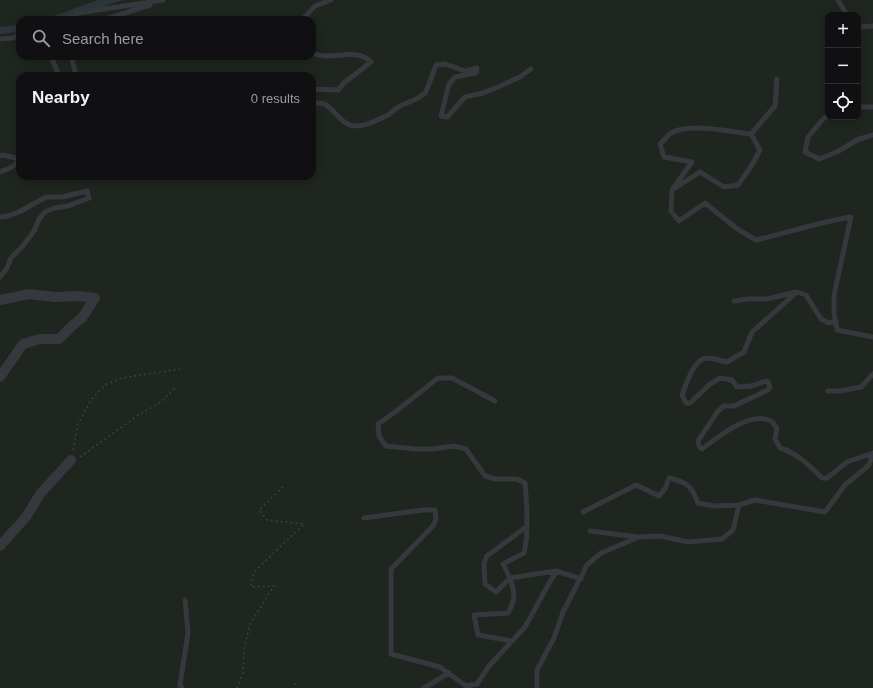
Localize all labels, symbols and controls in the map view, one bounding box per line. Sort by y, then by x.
map controls [825,12,861,120]
button: + [825,12,861,48]
search box [16,16,316,60]
icon: search [30,27,52,49]
text: Search here [62,30,144,47]
button: − [825,48,861,84]
button: locate [825,84,861,120]
text: Nearby [32,88,90,107]
text: 0 results [251,91,300,106]

